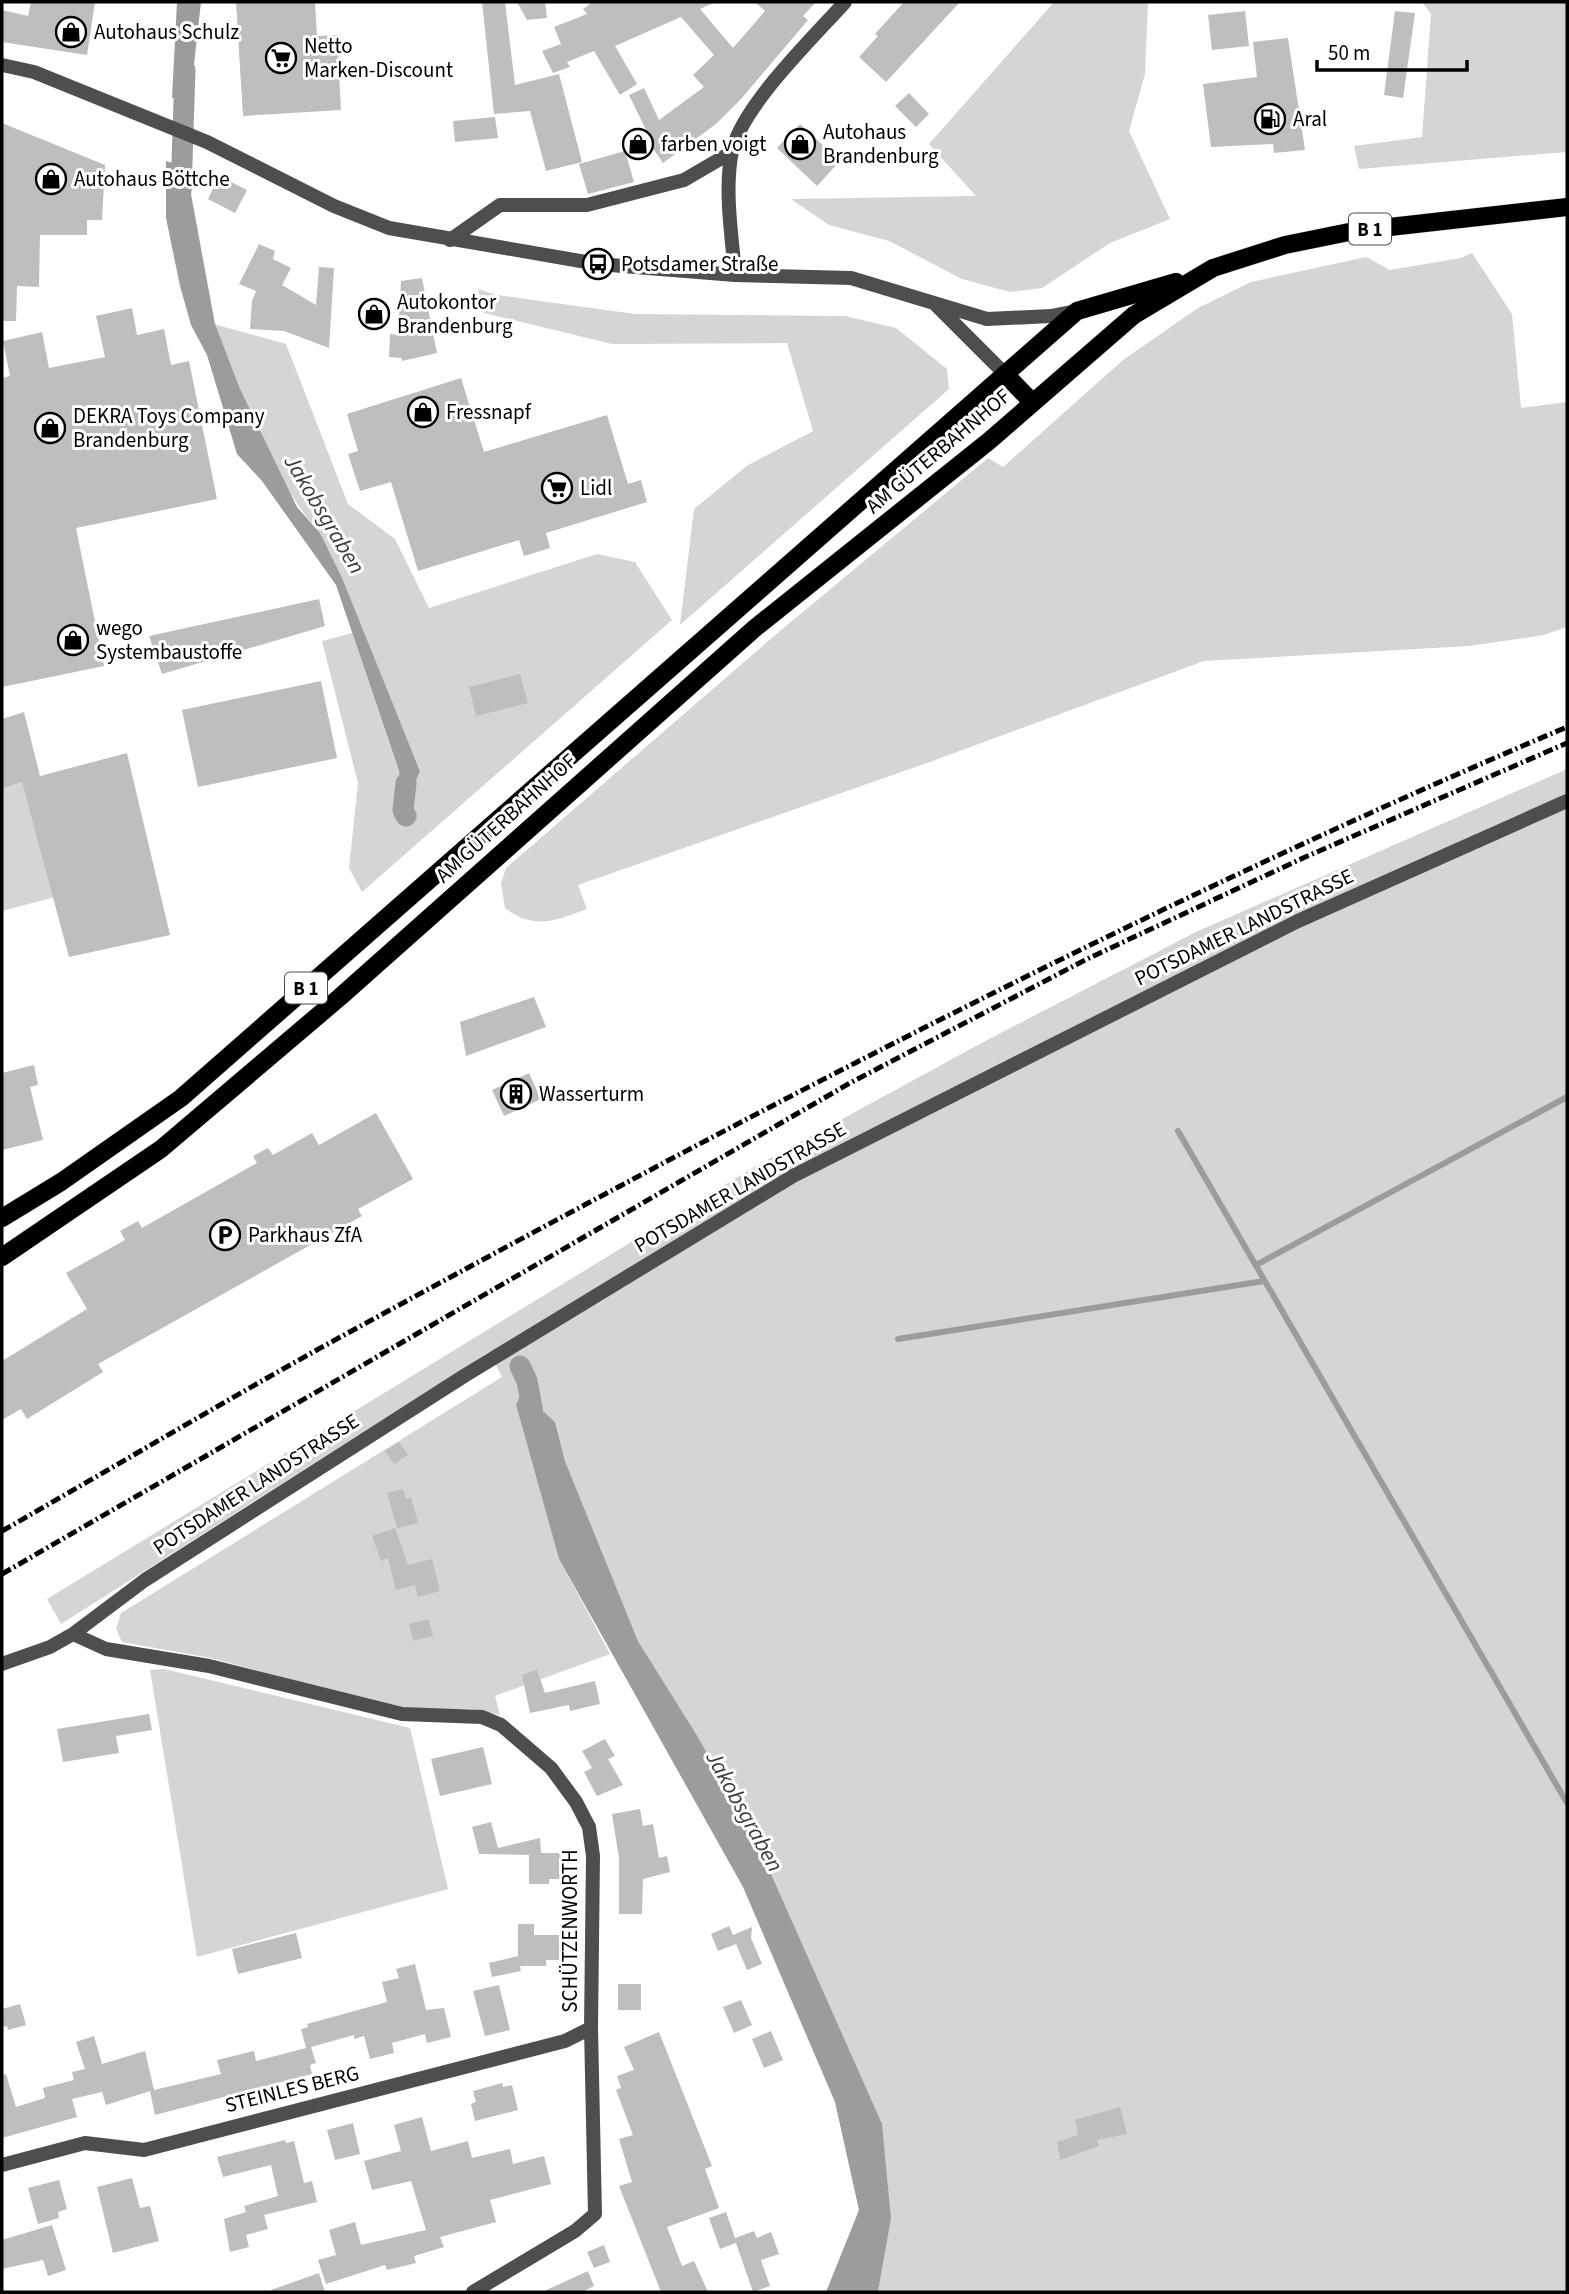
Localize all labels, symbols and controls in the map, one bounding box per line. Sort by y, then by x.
shop icon: Autohaus Schulz [54,15,88,49]
place label: Autohaus Schulz [94,17,239,47]
scale bar [1317,28,1468,72]
place label: Netto Marken-Discount [304,31,453,85]
text: 50 m [1328,38,1370,68]
supermarket icon: Netto Marken-Discount [264,41,298,75]
fuel station icon: Aral [1253,102,1287,136]
place label: Aral [1293,104,1327,134]
place label: Autohaus Brandenburg [823,117,939,171]
shop icon: farben voigt [621,127,655,161]
shop icon: Autohaus Brandenburg [783,127,817,161]
place label: farben voigt [661,129,766,159]
shop icon: Autohaus Böttche [34,162,68,196]
place label: Autohaus Böttche [74,164,230,194]
road number: B 1 [1349,214,1391,244]
bus stop icon: Potsdamer Straße [581,247,615,281]
place label: Potsdamer Straße [621,249,778,279]
place label: Autokontor Brandenburg [397,287,513,341]
shop icon: Autokontor Brandenburg [357,297,391,331]
street label: AM GÜTERBAHNHOF [859,381,1017,521]
shop icon: Fressnapf [406,395,440,429]
place label: Fressnapf [446,397,532,427]
place label: DEKRA Toys Company Brandenburg [73,401,265,455]
shop icon: DEKRA Toys Company Brandenburg [33,411,67,445]
water label: Jakobsgraben [275,447,373,580]
supermarket icon: Lidl [540,471,574,505]
place label: Lidl [580,473,612,503]
place label: wego Systembaustoffe [96,613,242,667]
shop icon: wego Systembaustoffe [56,623,90,657]
street label: AM GÜTERBAHNHOF [429,746,583,890]
street label: POTSDAMER LANDSTRASSE [1129,861,1359,993]
road number: B 1 [285,972,327,1004]
building icon: Wasserturm [499,1077,533,1111]
place label: Wasserturm [539,1079,644,1109]
street label: POTSDAMER LANDSTRASSE [628,1114,852,1260]
parking icon: Parkhaus ZfA [208,1218,242,1252]
place label: Parkhaus ZfA [248,1220,363,1250]
street label: POTSDAMER LANDSTRASSE [147,1406,365,1562]
water label: Jakobsgraben [697,1744,792,1878]
street label: SCHÜTZENWORTH [555,1849,585,2013]
street label: STEINLES BERG [222,2058,362,2120]

